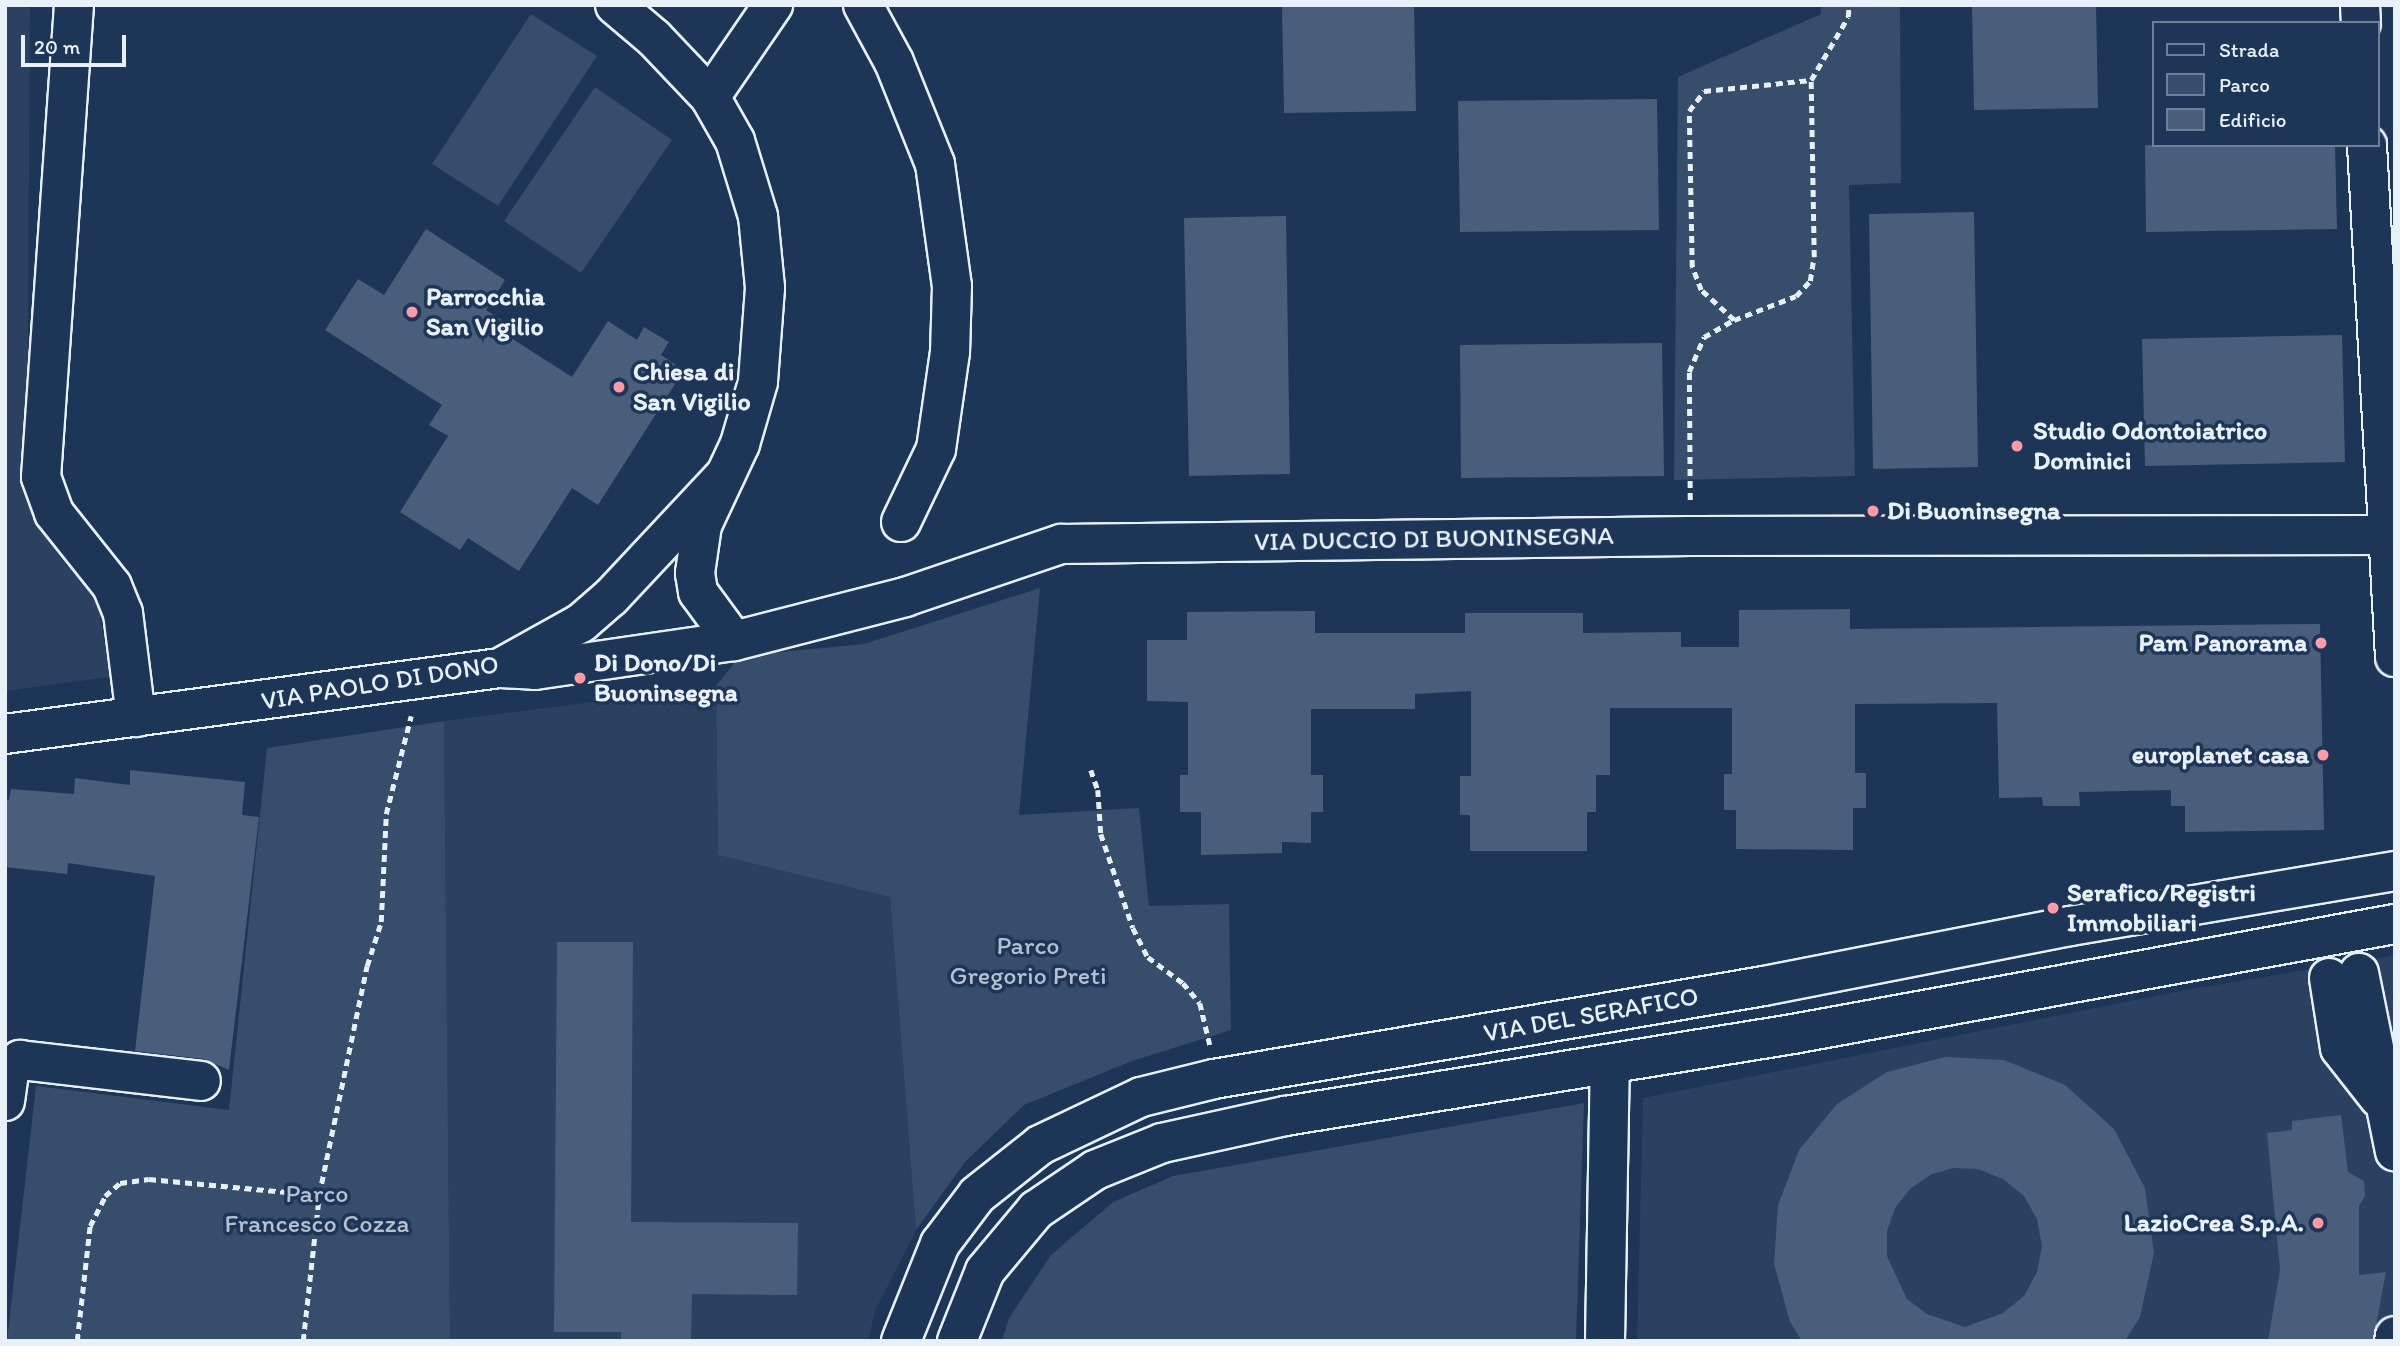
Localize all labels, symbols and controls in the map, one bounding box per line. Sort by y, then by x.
scale bar [24,21,130,65]
legend [2152,21,2379,147]
text: 20 m [34,34,80,59]
text: Strada [2219,37,2279,62]
text: Parco [2219,72,2270,97]
text: Edificio [2219,107,2287,132]
place label: Parrocchia San Vigilio [426,281,545,342]
marker: Parrocchia San Vigilio [404,304,420,320]
place label: Chiesa di San Vigilio [633,356,751,418]
marker: Chiesa di San Vigilio [611,379,627,395]
place label: Studio Odontoiatrico Dominici [2033,415,2266,476]
marker: Studio Odontoiatrico Dominici [2007,436,2027,456]
place label: Di Buoninsegna [1887,495,2060,527]
marker: Di Buoninsegna [1865,503,1881,519]
street label: VIA DUCCIO DI BUONINSEGNA [1255,520,1613,558]
place label: Pam Panorama [2138,627,2307,659]
marker: Pam Panorama [2313,635,2329,651]
place label: Di Dono/Di Buoninsegna [594,647,738,708]
street label: VIA PAOLO DI DONO [259,649,501,717]
marker: Di Dono/Di Buoninsegna [572,670,588,686]
place label: europlanet casa [2132,739,2309,771]
marker: europlanet casa [2315,747,2331,763]
place label: Serafico/Registri Immobiliari [2067,877,2256,938]
marker: Serafico/Registri Immobiliari [2045,900,2061,916]
park label: Parco Gregorio Preti [949,930,1107,992]
street label: VIA DEL SERAFICO [1481,981,1701,1049]
park label: Parco Francesco Cozza [225,1178,409,1240]
place label: LazioCrea S.p.A. [2124,1207,2304,1239]
marker: LazioCrea S.p.A. [2310,1215,2326,1231]

